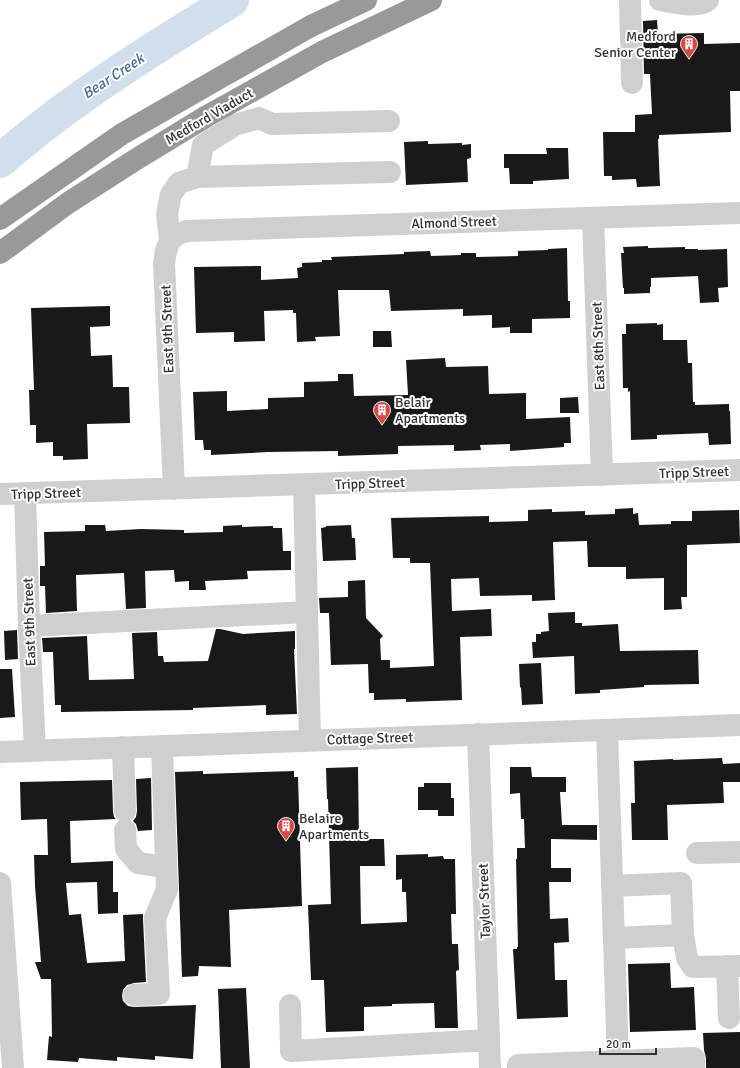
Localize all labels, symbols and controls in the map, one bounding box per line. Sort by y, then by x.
place label: Medford Senior Center [594,28,677,61]
building icon: Medford Senior Center [679,34,699,59]
water label: Bear Creek [79,49,148,103]
street label: Medford Viaduct [162,84,256,148]
street label: Almond Street [411,213,497,232]
street label: East 9th Street [157,284,178,374]
street label: East 8th Street [588,301,609,391]
place label: Belair Apartments [395,394,465,427]
building icon: Belair Apartments [372,400,392,425]
street label: Tripp Street [659,463,729,482]
street label: Tripp Street [335,474,405,493]
street label: Tripp Street [11,484,81,503]
street label: East 9th Street [19,577,40,667]
street label: Cottage Street [327,728,414,749]
place label: Belaire Apartments [299,810,369,843]
building icon: Belaire Apartments [276,816,296,841]
street label: Taylor Street [475,863,494,939]
scale bar [600,1030,656,1056]
text: 20 m [606,1037,631,1052]

